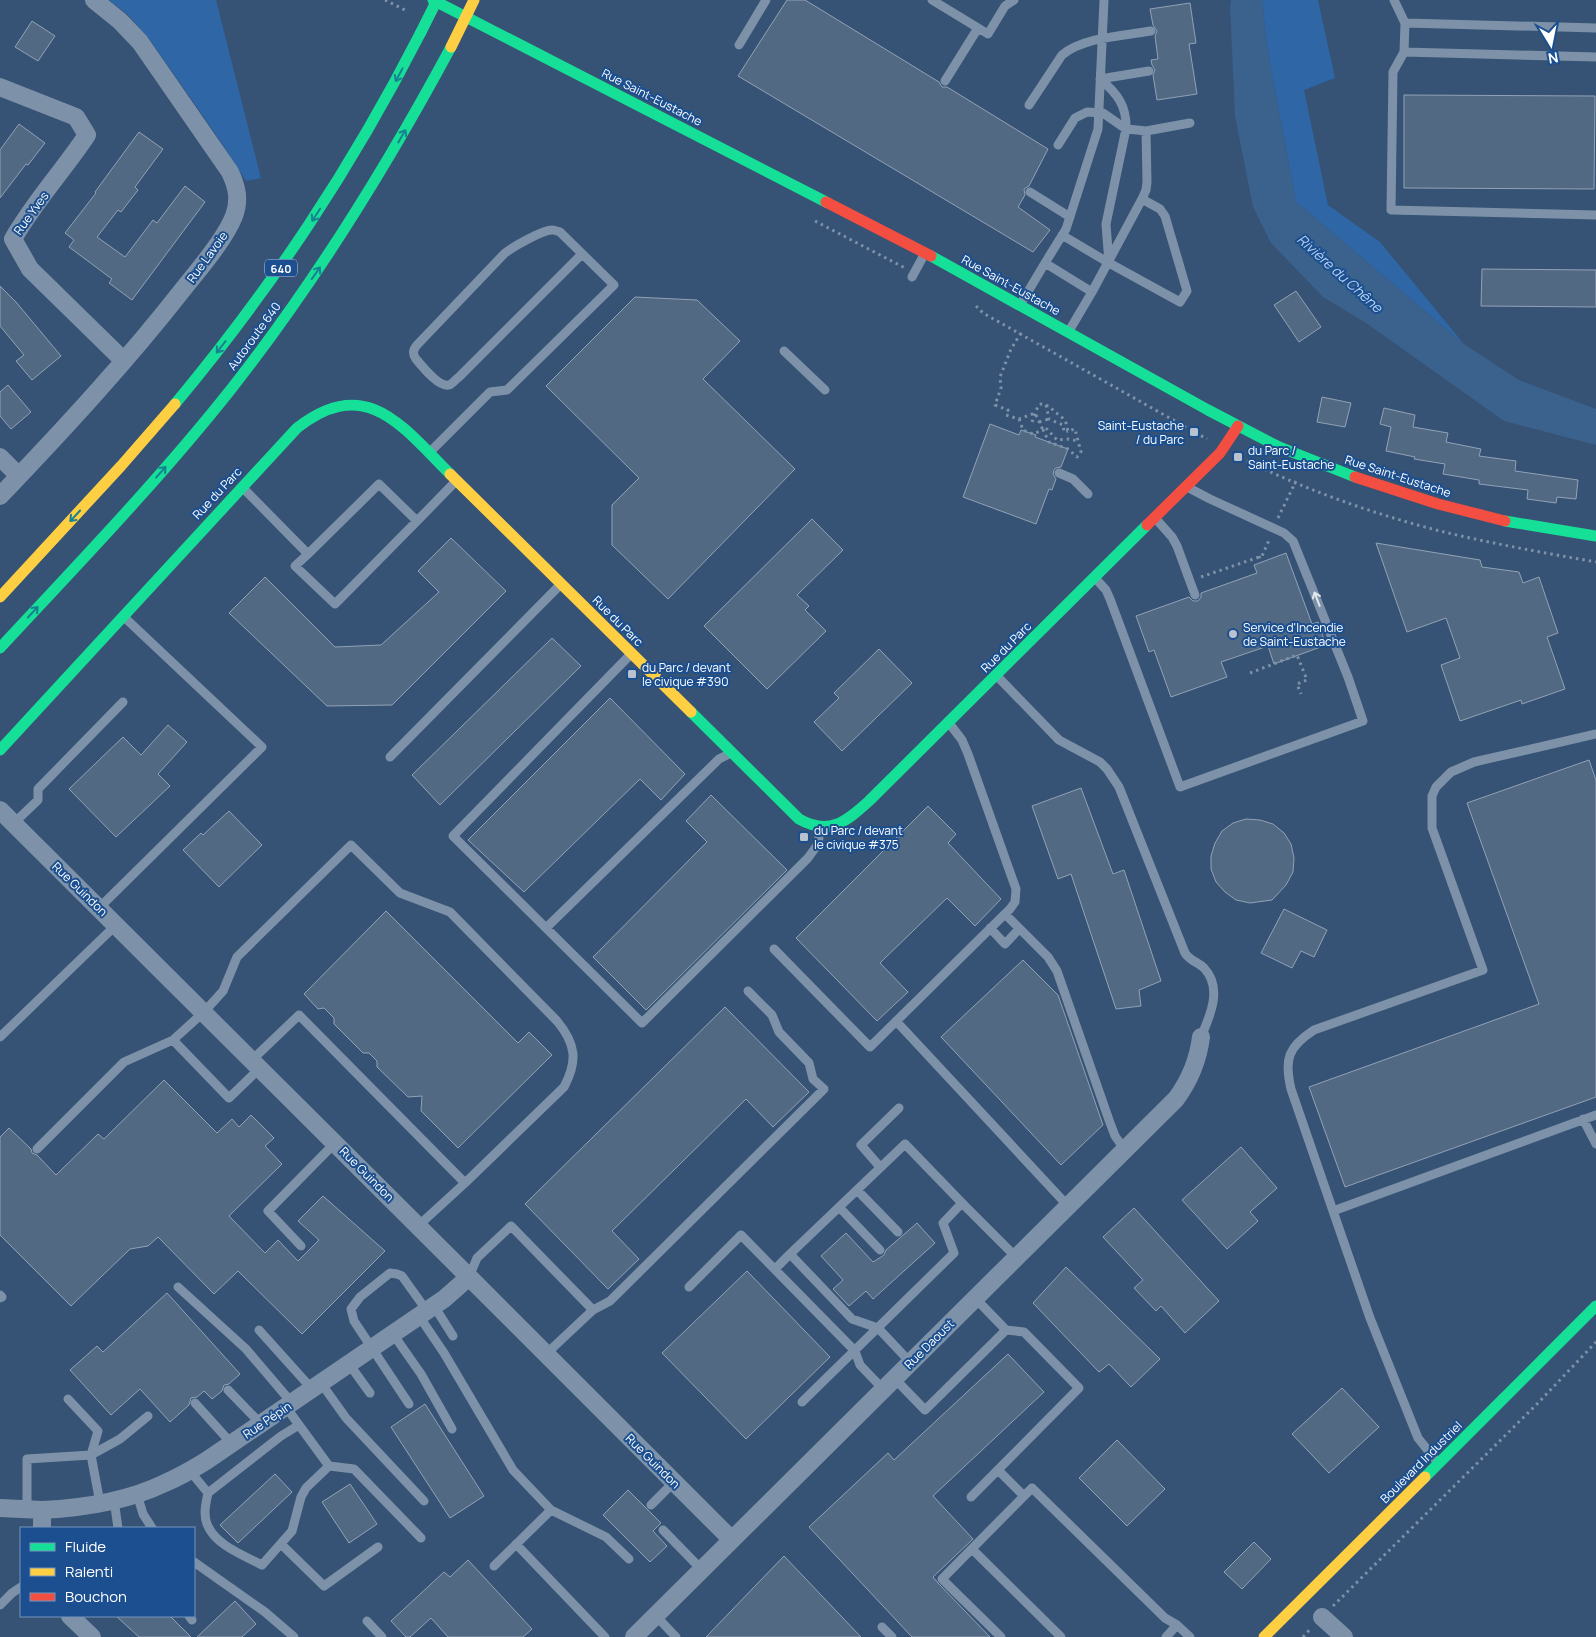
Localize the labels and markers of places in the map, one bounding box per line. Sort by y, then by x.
place label: Saint-Eustache / du Parc [1098,417,1184,448]
marker: Saint-Eustache / du Parc [1188,426,1200,438]
place label: du Parc / Saint-Eustache [1248,442,1334,473]
marker: du Parc / Saint-Eustache [1232,451,1244,463]
place label: Service d'Incendie de Saint-Eustache [1243,619,1346,650]
marker: Service d'Incendie de Saint-Eustache [1227,628,1239,640]
place label: du Parc / devant le civique #390 [642,659,731,690]
marker: du Parc / devant le civique #390 [626,668,638,680]
place label: du Parc / devant le civique #375 [814,822,903,853]
marker: du Parc / devant le civique #375 [798,831,810,843]

